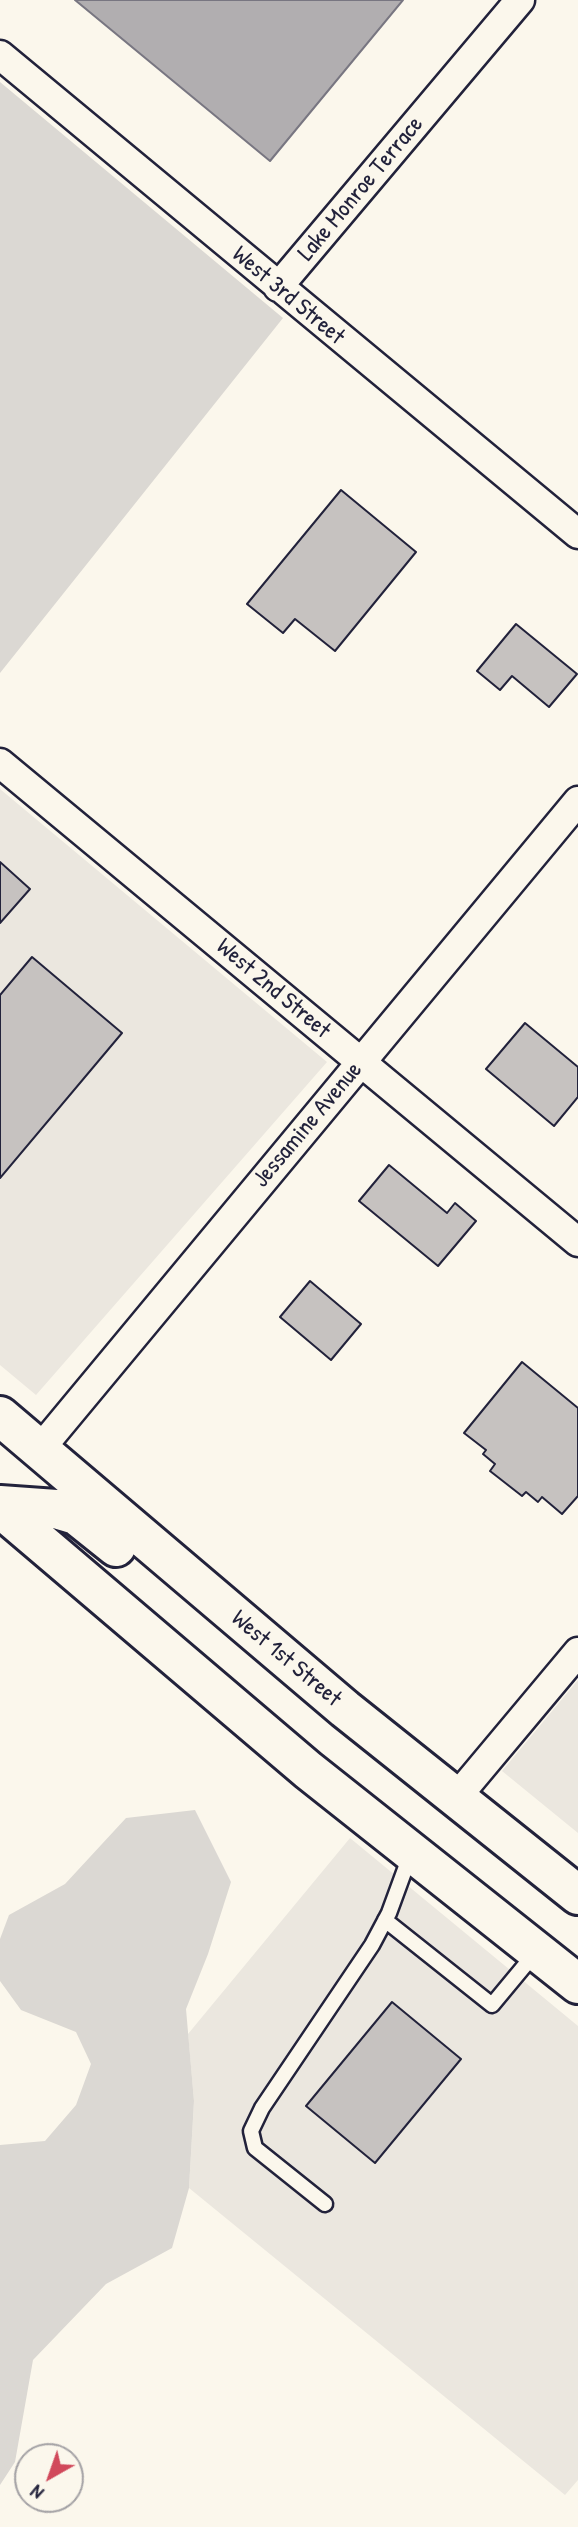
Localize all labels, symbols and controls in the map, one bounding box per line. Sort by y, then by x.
street label: Lake Monroe Terrace [292,111,430,267]
street label: West 3rd Street [226,241,350,351]
street label: West 2nd Street [210,933,336,1045]
street label: Jessamine Avenue [247,1056,369,1194]
street label: West 1st Street [225,1605,347,1713]
north arrow [14,2443,84,2513]
text: N [25,2479,49,2506]

